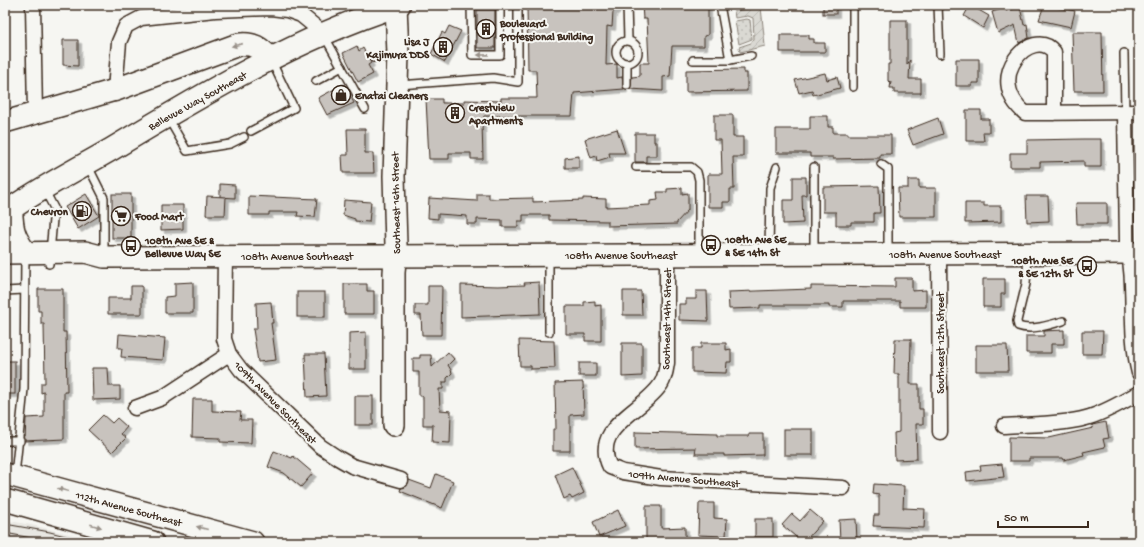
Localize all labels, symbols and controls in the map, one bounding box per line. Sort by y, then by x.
building icon: Boulevard Professional Building [475,18,497,40]
place label: Boulevard Professional Building [499,19,594,45]
building icon: Lisa J Kajimura DDS [432,36,454,58]
place label: Lisa J Kajimura DDS [365,37,430,62]
one-way arrow [231,43,244,49]
one-way arrow [476,52,489,58]
street label: Bellevue Way Southeast [146,69,250,134]
shop icon: Enatai Cleaners [330,84,352,106]
place label: Enatai Cleaners [354,90,429,103]
building icon: Crestview Apartments [444,102,466,124]
place label: Crestview Apartments [468,102,524,128]
street label: Southeast 16th Street [390,151,404,254]
fuel station icon: Chevron [71,200,93,222]
supermarket icon: Food Mart [110,205,132,227]
place label: Chevron [30,207,69,219]
place label: Food Mart [134,211,185,224]
bus stop icon: 108th Ave SE & SE 14th St [700,234,722,256]
place label: 108th Ave SE & SE 14th St [724,234,787,260]
bus stop icon: 108th Ave SE & Bellevue Way SE [120,235,142,257]
place label: 108th Ave SE & Bellevue Way SE [144,235,222,261]
street label: 108th Avenue Southeast [888,250,1003,262]
street label: 108th Avenue Southeast [564,251,679,263]
street label: 108th Avenue Southeast [240,252,355,264]
place label: 108th Ave SE & SE 12th St [1011,255,1075,281]
bus stop icon: 108th Ave SE & SE 12th St [1076,255,1098,277]
street label: Southeast 14th Street [661,267,675,370]
street label: Southeast 12th Street [936,291,948,394]
street label: 109th Avenue Southeast [230,359,319,448]
street label: 109th Avenue Southeast [627,469,741,491]
one-way arrow [57,487,69,493]
street label: 112th Avenue Southeast [73,490,184,530]
scale bar [998,503,1088,529]
text: 50 m [1004,512,1029,526]
one-way arrow [91,523,103,529]
one-way arrow [196,525,208,531]

